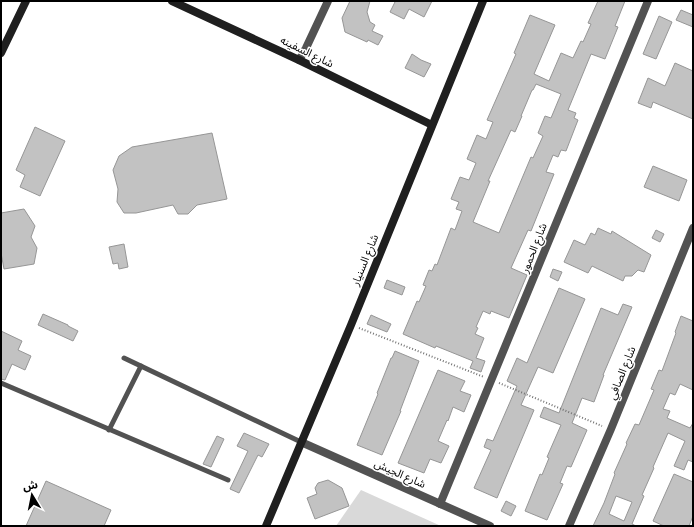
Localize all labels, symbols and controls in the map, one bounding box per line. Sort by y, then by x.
street label: شارع السفينه [278,34,336,72]
street label: شارع الحمور [518,221,551,276]
street label: شارع السنيار [348,232,382,289]
street label: شارع الصافي [605,344,641,402]
street label: شارع الجيش [372,457,428,492]
north arrow [12,475,52,515]
text: ش [22,478,39,493]

